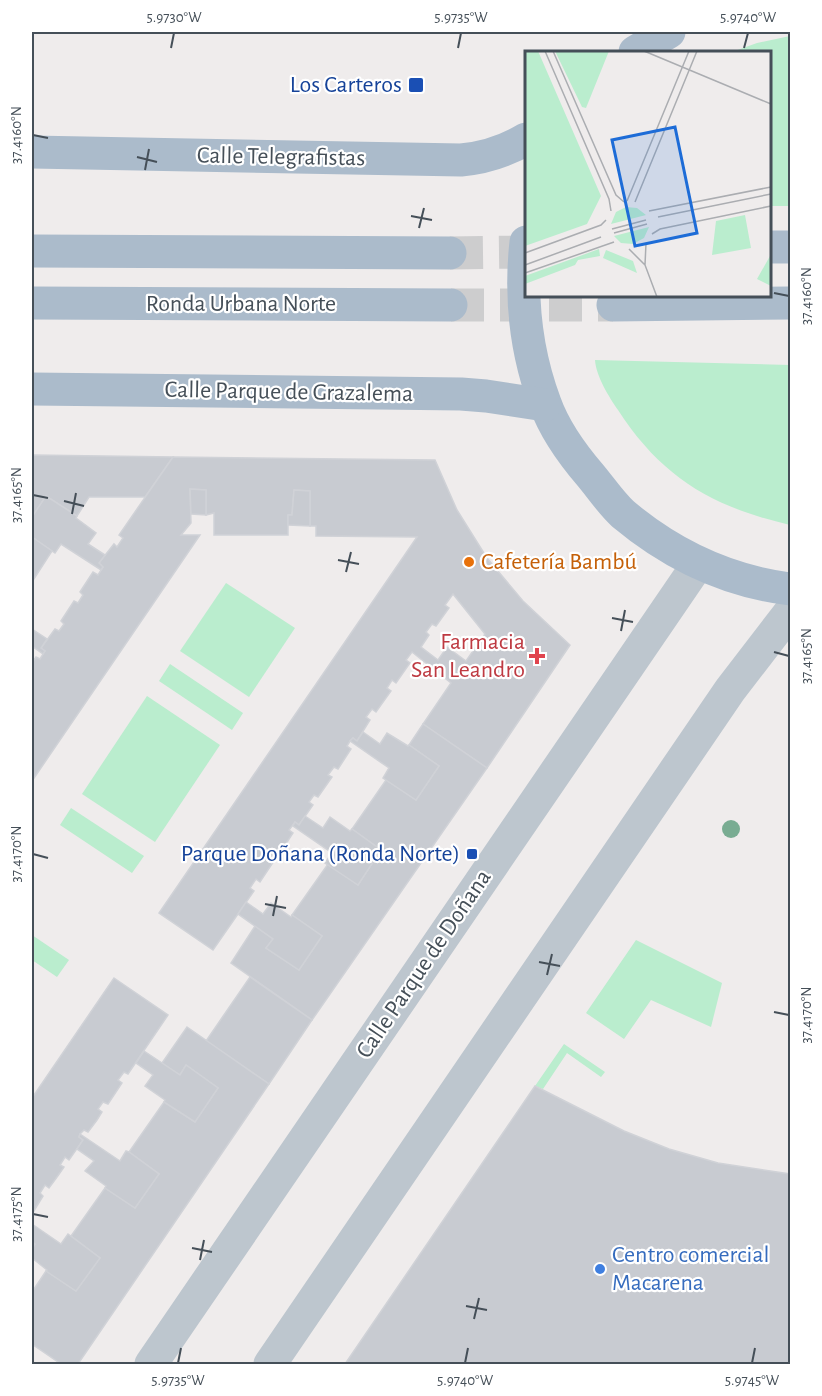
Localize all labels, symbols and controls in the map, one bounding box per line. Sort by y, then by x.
text: 5.9730°W [146,10,202,25]
text: 5.9735°W [434,10,488,25]
text: 5.9740°W [720,10,777,25]
inset map [525,51,771,297]
place label: Los Carteros [290,73,402,97]
marker: Los Carteros [407,76,425,94]
text: 37.4160°N [9,106,24,164]
street label: Calle Telegrafistas [197,144,365,170]
text: 37.4160°N [799,267,814,325]
street label: Ronda Urbana Norte [146,292,336,316]
street label: Calle Parque de Grazalema [165,378,413,406]
text: 37.4165°N [9,467,24,523]
place label: Cafetería Bambú [481,550,637,574]
marker: Cafetería Bambú [462,555,476,569]
text: 37.4165°N [799,628,814,684]
place label: Farmacia San Leandro [411,630,525,682]
marker: Farmacia San Leandro [530,649,544,663]
text: 37.4170°N [9,825,24,883]
place label: Parque Doñana (Ronda Norte) [181,842,460,866]
marker: Parque Doñana (Ronda Norte) [465,847,479,861]
street label: Calle Parque de Doñana [352,865,496,1063]
text: 37.4170°N [799,986,814,1044]
text: 37.4175°N [9,1186,24,1242]
place label: Centro comercial Macarena [612,1243,769,1295]
marker: Centro comercial Macarena [593,1262,607,1276]
text: 5.9735°W [151,1373,205,1388]
text: 5.9740°W [437,1373,494,1388]
text: 5.9745°W [725,1373,780,1388]

